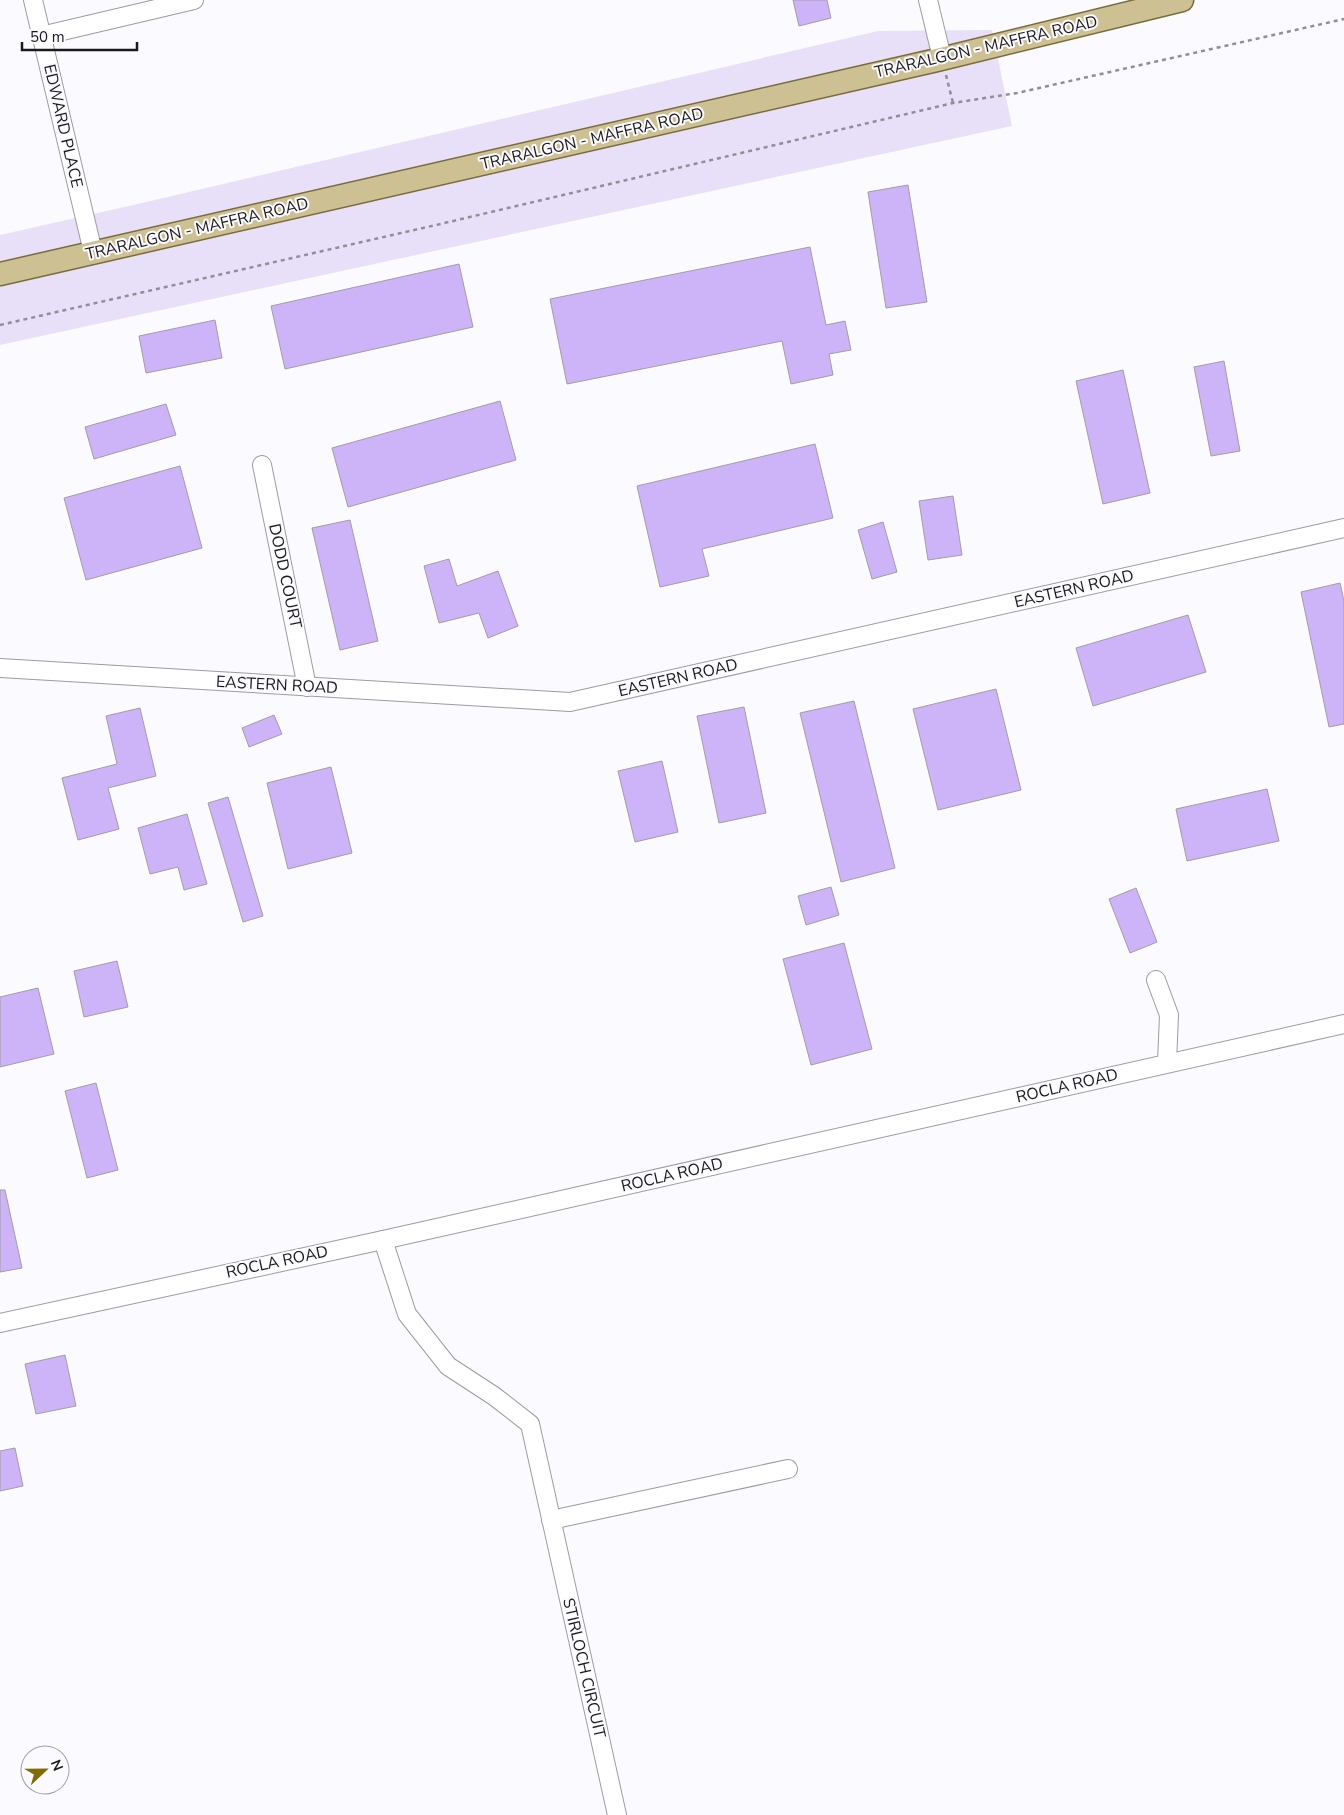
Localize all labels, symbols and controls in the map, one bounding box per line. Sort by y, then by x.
street label: TRARALGON - MAFFRA ROAD [872,11,1100,83]
scale bar [22,20,138,52]
text: 50 m [30,27,65,47]
street label: EDWARD PLACE [38,62,88,190]
street label: TRARALGON - MAFFRA ROAD [478,103,706,175]
street label: TRARALGON - MAFFRA ROAD [83,193,311,265]
street label: DODD COURT [263,522,307,631]
street label: EASTERN ROAD [1012,565,1136,613]
street label: EASTERN ROAD [616,654,740,702]
street label: EASTERN ROAD [215,671,339,699]
street label: ROCLA ROAD [1014,1064,1120,1108]
street label: ROCLA ROAD [619,1153,725,1197]
street label: ROCLA ROAD [224,1240,330,1284]
street label: STIRLOCH CIRCUIT [557,1596,611,1741]
north arrow [20,1745,70,1795]
text: N [46,1757,67,1774]

